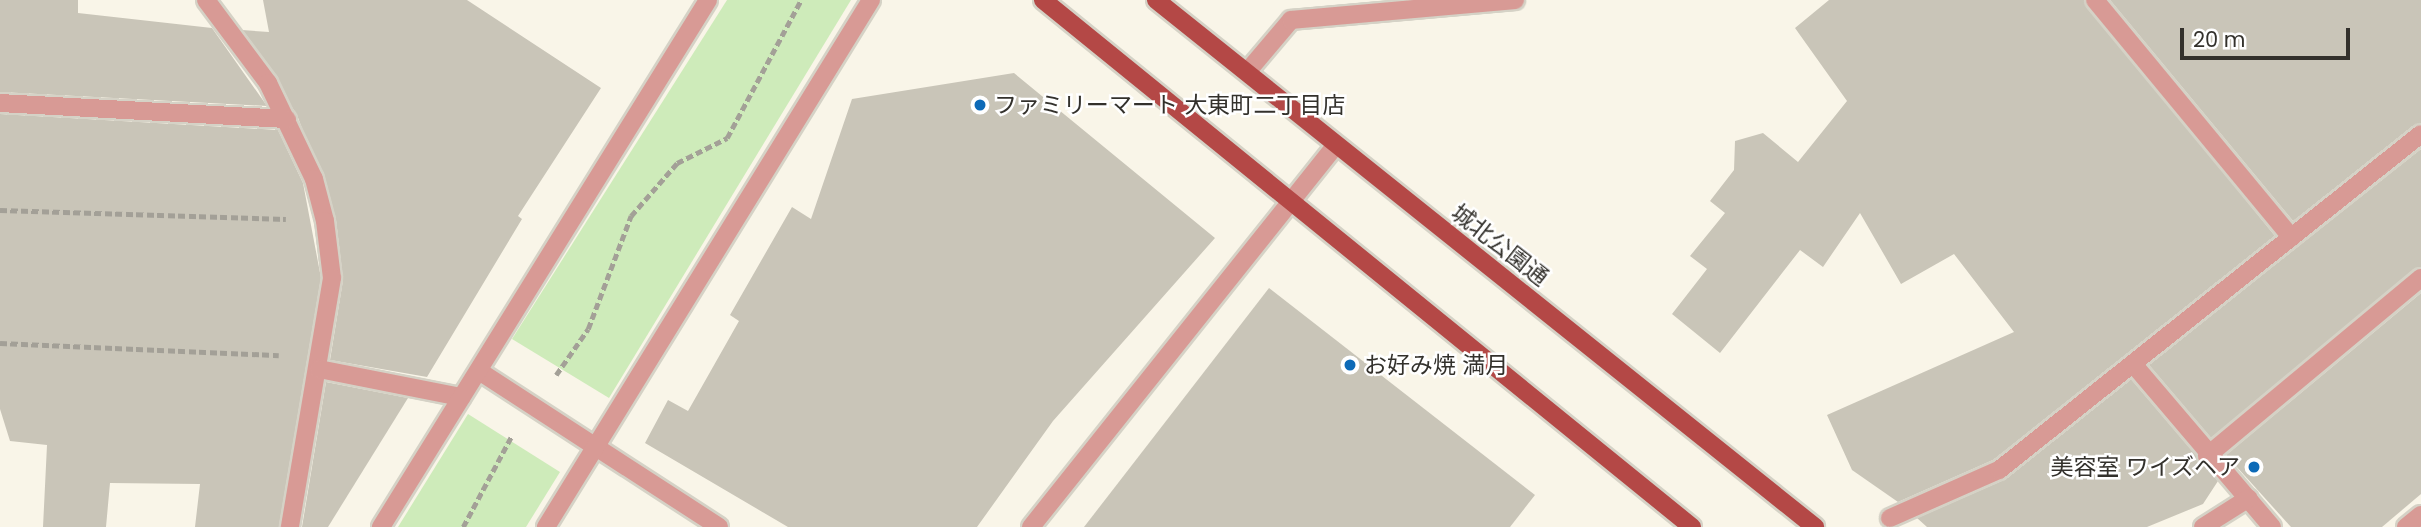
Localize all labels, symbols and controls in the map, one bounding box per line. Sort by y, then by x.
scale bar [2183,14,2353,58]
text: 20 m [2193,25,2246,54]
place label: ファミリーマート 大東町二丁目店 [994,91,1345,119]
marker: ファミリーマート 大東町二丁目店 [972,97,988,113]
street label: 城北公園通 [1446,199,1554,291]
place label: お好み焼 満月 [1364,351,1508,379]
marker: お好み焼 満月 [1342,357,1358,373]
place label: 美容室 ワイズヘア [2050,453,2240,481]
marker: 美容室 ワイズヘア [2246,459,2262,475]

